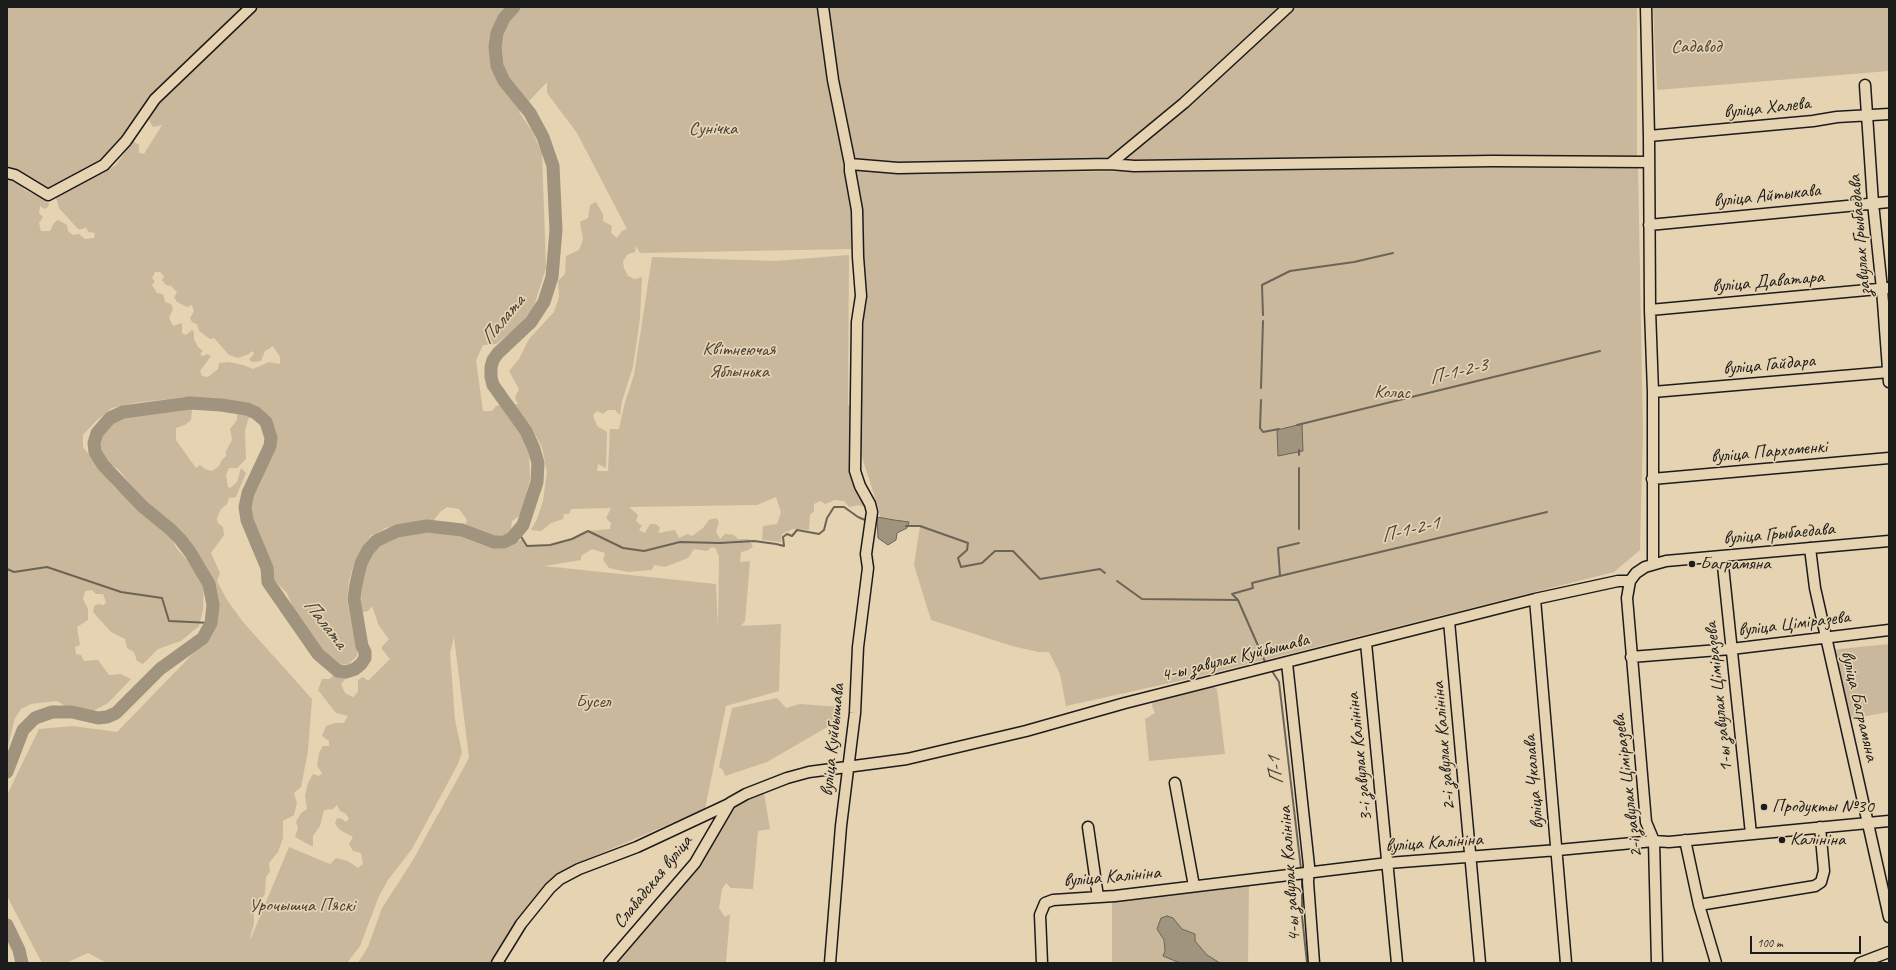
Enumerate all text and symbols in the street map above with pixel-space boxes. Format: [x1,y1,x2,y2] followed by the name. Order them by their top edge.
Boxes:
[1671,36,1721,58] park label: Садавод
[1723,92,1811,124] street label: вуліца Халева
[689,118,737,140] park label: Сунічка
[1843,174,1877,296] street label: завулак Грыбаедава
[1712,179,1822,213] street label: вуліца Айтыкава
[1711,266,1825,298] street label: вуліца Даватара
[476,290,530,350] water label: Палата
[703,339,775,383] park label: Квітнеючая Яблынька
[1722,350,1816,380] street label: вуліца Гайдара
[1427,353,1489,391] water label: П-1-2-3
[1374,382,1410,404] park label: Колас
[1710,436,1828,468] street label: вуліца Пархоменкі
[1379,511,1441,549] water label: П-1-2-1
[1722,518,1836,550] street label: вуліца Грыбаедава
[1700,553,1771,575] place label: Баграмяна
[1687,559,1697,569] marker: Баграмяна
[298,594,352,654] water label: Палата
[1737,606,1851,642] street label: вуліца Ціміразева
[1700,621,1738,773] street label: 1-ы завулак Ціміразева
[1159,629,1311,687] street label: 4-ы завулак Куйбышава
[1835,649,1883,763] street label: вуліца Баграмяна
[1427,681,1461,811] street label: 2-і завулак Калініна
[816,683,850,797] street label: вуліца Куйбышава
[576,691,610,713] park label: Бусел
[1342,692,1378,822] street label: 3-і завулак Калініна
[1608,713,1648,859] street label: 2-і завулак Ціміразева
[1519,734,1549,830] street label: вуліца Чкалава
[1262,756,1290,786] water label: П-1
[1772,796,1874,818] place label: Продукты №30
[1759,802,1769,812] marker: Продукты №30
[1274,806,1306,942] street label: 4-ы завулак Калініна
[1385,828,1483,858] street label: вуліца Калініна
[1790,829,1845,851] place label: Калініна
[608,831,698,933] street label: Слабадская вуліца
[1777,835,1787,845] marker: Калініна
[1063,861,1161,893] street label: вуліца Калініна
[249,895,355,917] park label: Урочышча Пяскі
[1752,928,1863,954] scale bar
[1757,935,1783,951] text: 100 m

